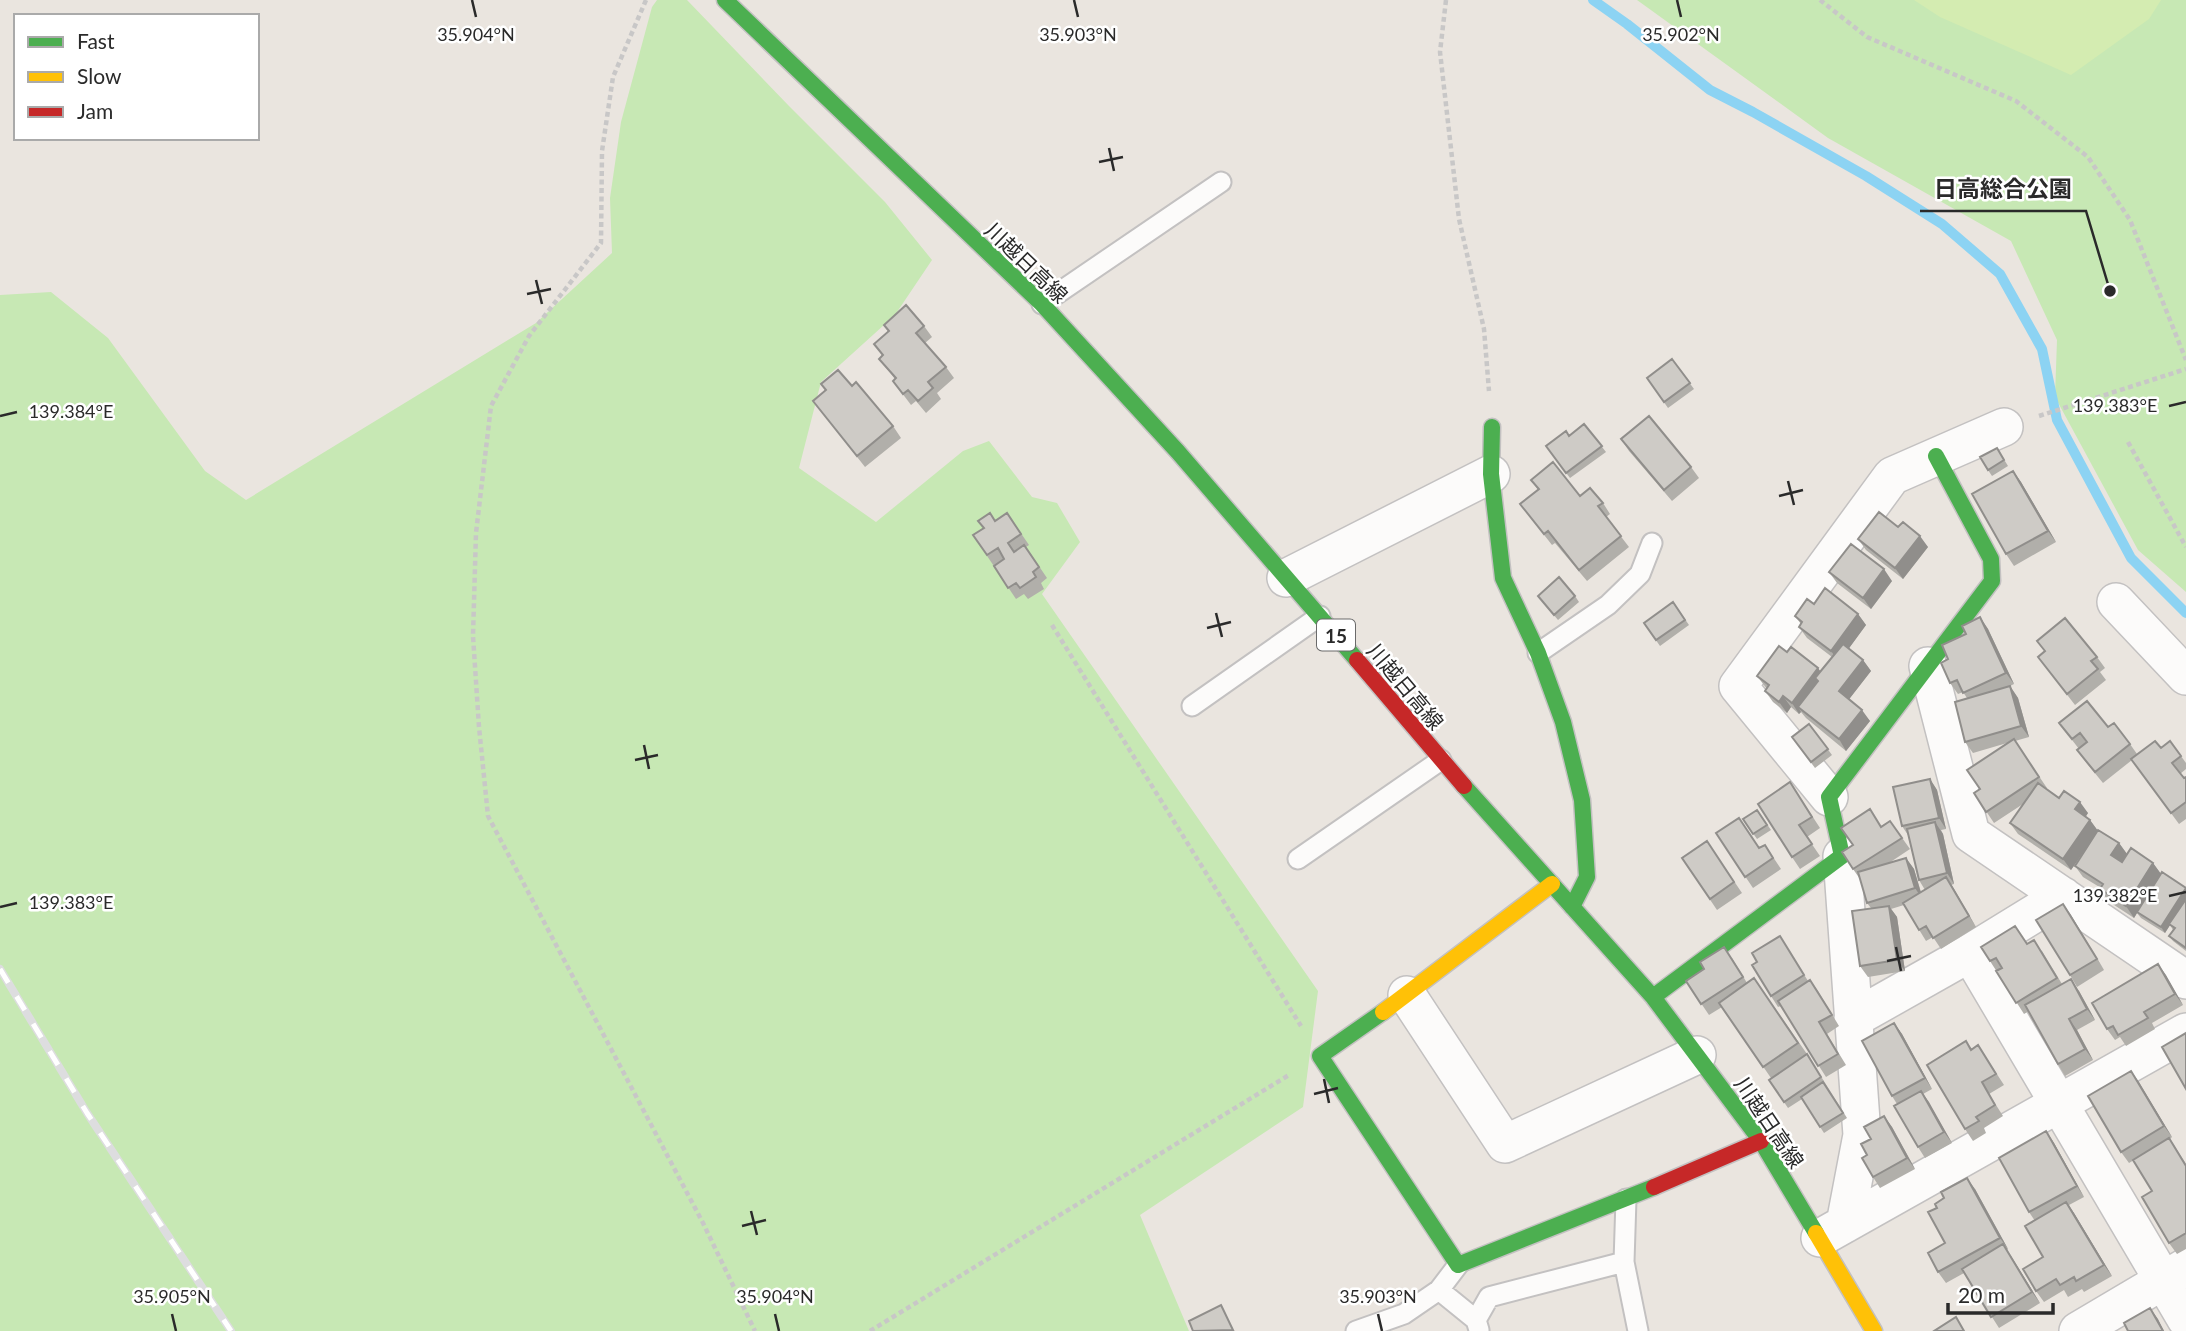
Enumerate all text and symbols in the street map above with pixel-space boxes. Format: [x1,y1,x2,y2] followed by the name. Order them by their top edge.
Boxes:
[14,14,259,140] legend
[437,23,515,45] text: 35.904°N
[1039,23,1117,45] text: 35.903°N
[1642,23,1720,45] text: 35.902°N
[77,28,115,53] text: Fast
[77,63,122,88] text: Slow
[77,98,113,123] text: Jam
[1920,167,2086,211] callout: 日高総合公園
[1934,174,2072,202] text: 日高総合公園
[981,217,1073,307] street label: 川越日高線
[2073,394,2157,416] text: 139.383°E
[29,400,113,422] text: 139.384°E
[1317,620,1355,650] road number: 15
[1363,638,1449,734] street label: 川越日高線
[2073,884,2157,906] text: 139.382°E
[29,891,113,913] text: 139.383°E
[1730,1071,1810,1173] street label: 川越日高線
[1948,1272,2053,1316] scale bar
[1958,1282,2005,1307] text: 20 m
[133,1285,211,1307] text: 35.905°N
[736,1285,814,1307] text: 35.904°N
[1339,1285,1417,1307] text: 35.903°N

